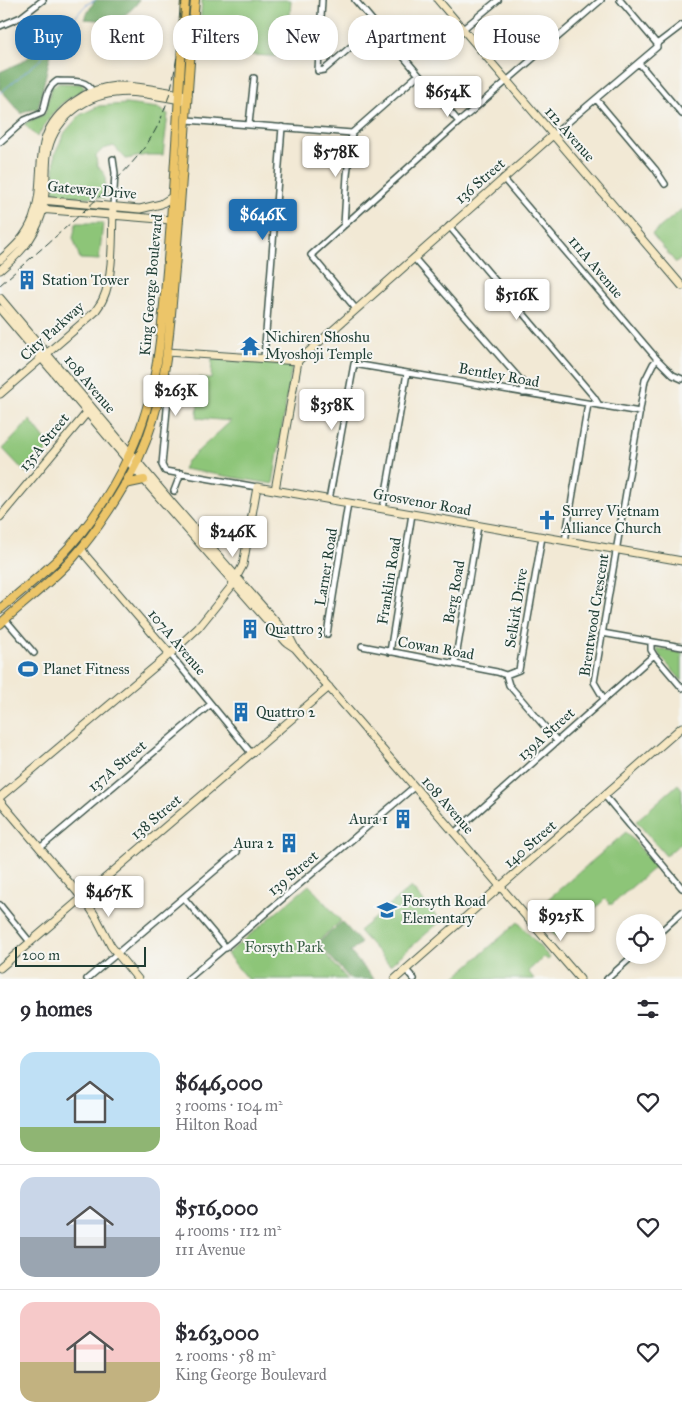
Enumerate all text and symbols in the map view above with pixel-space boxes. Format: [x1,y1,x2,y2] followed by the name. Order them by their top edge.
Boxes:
[15,15,81,60] chip: Buy
[91,15,163,60] chip: Rent
[173,15,258,60] chip: Filters
[268,15,338,60] chip: New
[348,15,464,60] chip: Apartment
[474,15,559,60] chip: House
[413,76,483,118] pin: $654K
[425,82,471,101] text: $654K
[541,103,599,165] street label: 112 Avenue
[301,136,371,178] pin: $578K
[313,142,359,161] text: $578K
[451,154,509,208] street label: 136 Street
[47,177,137,203] street label: Gateway Drive
[228,198,298,241] pin: $646K
[240,205,286,224] text: $646K
[136,213,166,357] street label: King George Boulevard
[565,232,627,302] street label: 111A Avenue
[16,269,38,291] building icon: Station Tower
[42,271,129,289] place label: Station Tower
[482,278,552,321] pin: $516K
[496,285,538,304] text: $516K
[16,297,88,364] street label: City Parkway
[265,328,373,363] place label: Nichiren Shoshu Myoshoji Temple
[239,335,261,357] temple icon: Nichiren Shoshu Myoshoji Temple
[60,351,120,417] street label: 108 Avenue
[457,359,541,391] street label: Bentley Road
[141,374,211,417] pin: $263K
[154,381,198,400] text: $263K
[297,388,367,431] pin: $358K
[310,395,354,414] text: $358K
[15,409,73,475] street label: 135A Street
[371,484,473,520] street label: Grosvenor Road
[561,502,662,537] place label: Surrey Vietnam Alliance Church
[536,509,558,531] church icon: Surrey Vietnam Alliance Church
[198,516,268,558] pin: $246K
[210,522,256,541] text: $246K
[311,527,341,607] street label: Larner Road
[373,536,405,626] street label: Franklin Road
[575,552,613,678] street label: Brentwood Crescent
[440,558,468,625] street label: Berg Road
[501,567,531,649] street label: Selkirk Drive
[144,605,210,679] street label: 107A Avenue
[239,618,261,640] building icon: Quattro 3
[265,620,323,638] place label: Quattro 3
[396,632,476,664] street label: Cowan Road
[17,658,39,680] sports icon: Planet Fitness
[43,660,129,678] place label: Planet Fitness
[230,701,252,723] building icon: Quattro 2
[256,703,316,721] place label: Quattro 2
[514,703,579,764] street label: 139A Street
[84,736,150,796] street label: 137A Street
[418,772,478,838] street label: 108 Avenue
[127,790,185,843] street label: 138 Street
[392,808,414,830] building icon: Aura 1
[348,810,388,828] place label: Aura 1
[500,816,560,872] street label: 140 Street
[278,832,300,854] building icon: Aura 2
[232,834,275,852] place label: Aura 2
[264,846,322,899] street label: 139 Street
[74,876,144,918] pin: $467K
[86,882,132,901] text: $467K
[402,892,487,927] place label: Forsyth Road Elementary
[376,899,398,921] school or university icon: Forsyth Road Elementary
[526,900,596,942] pin: $925K
[539,906,583,925] text: $925K
[616,914,666,964] map controls
[616,914,666,964] button: locate
[244,938,324,956] park label: Forsyth Park
[15,944,146,967] scale bar
[22,947,60,964] text: 200 m
[634,995,662,1023] icon: filters
[20,996,92,1022] text: 9 homes
[175,1070,263,1096] text: $646,000
[60,1072,120,1132] icon: home
[634,1088,662,1116] icon: heart
[175,1096,283,1115] text: 3 rooms · 104 m²
[175,1115,258,1134] text: Hilton Road
[175,1195,258,1221] text: $516,000
[60,1197,120,1257] icon: home
[634,1213,662,1241] icon: heart
[175,1221,281,1240] text: 4 rooms · 112 m²
[175,1240,245,1259] text: 111 Avenue
[175,1320,259,1346] text: $263,000
[60,1322,120,1382] icon: home
[634,1338,662,1366] icon: heart
[175,1346,276,1365] text: 2 rooms · 58 m²
[175,1365,327,1384] text: King George Boulevard

